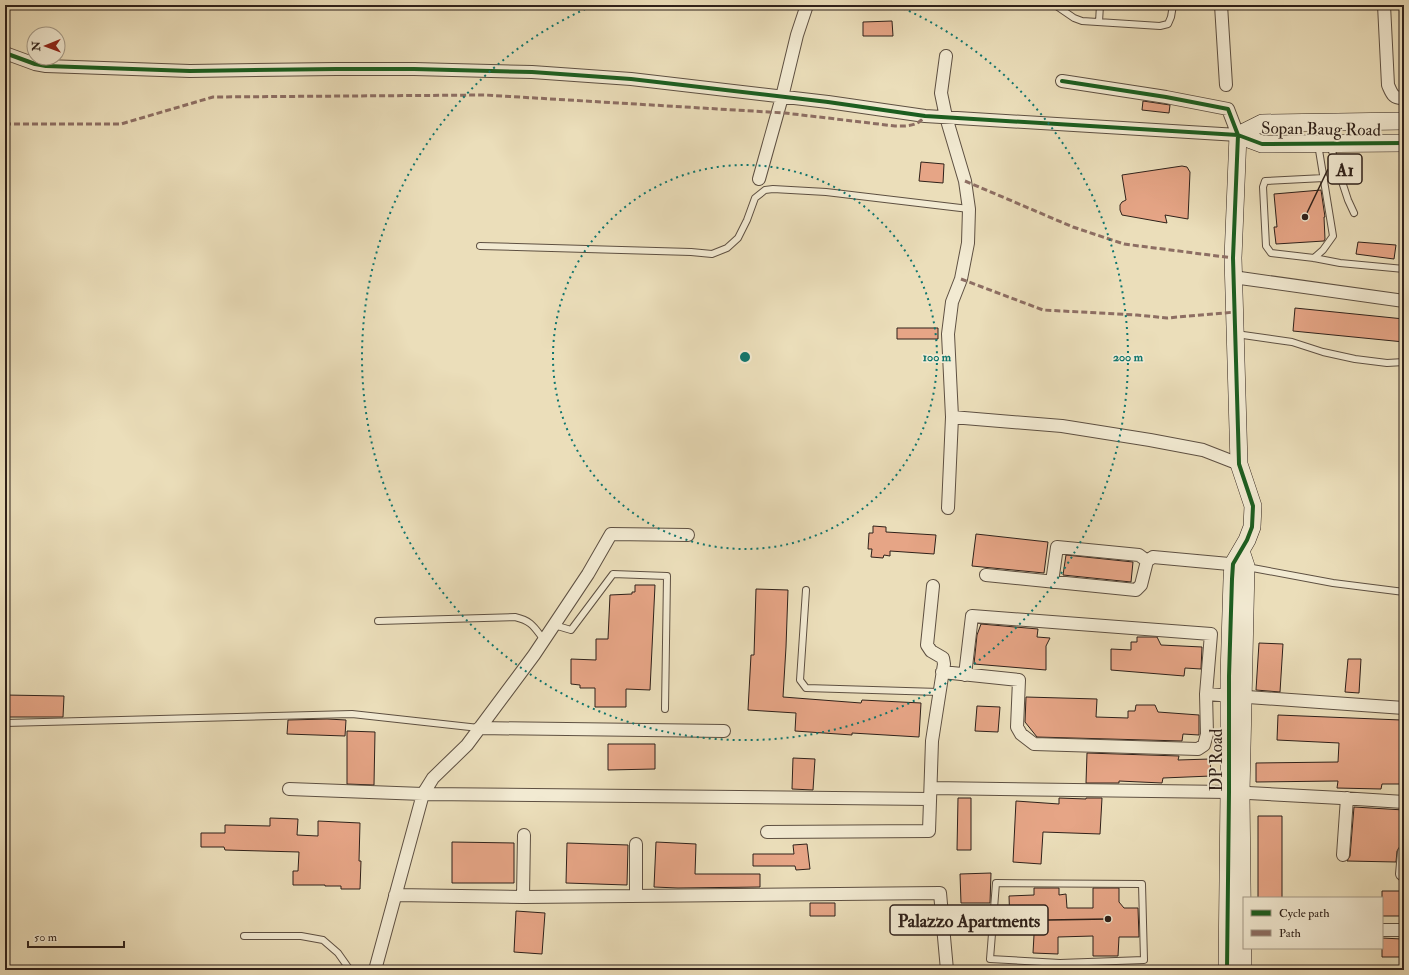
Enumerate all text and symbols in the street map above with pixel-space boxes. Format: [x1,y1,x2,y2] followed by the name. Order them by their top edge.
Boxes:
[26,26,66,66] north arrow
[30,40,43,52] text: N
[1261,117,1382,142] street label: Sopan Baug Road
[1328,154,1362,184] callout: A1
[1335,159,1354,182] text: A1
[738,350,752,364] centre of rings
[923,350,952,365] text: 100 m
[1113,350,1144,365] text: 200 m
[1206,728,1227,791] street label: DP Road
[1243,897,1383,949] legend
[890,905,1048,935] callout: Palazzo Apartments
[1279,906,1330,921] text: Cycle path
[898,910,1040,933] text: Palazzo Apartments
[28,923,124,949] scale bar
[1279,926,1302,941] text: Path
[34,930,58,945] text: 50 m

